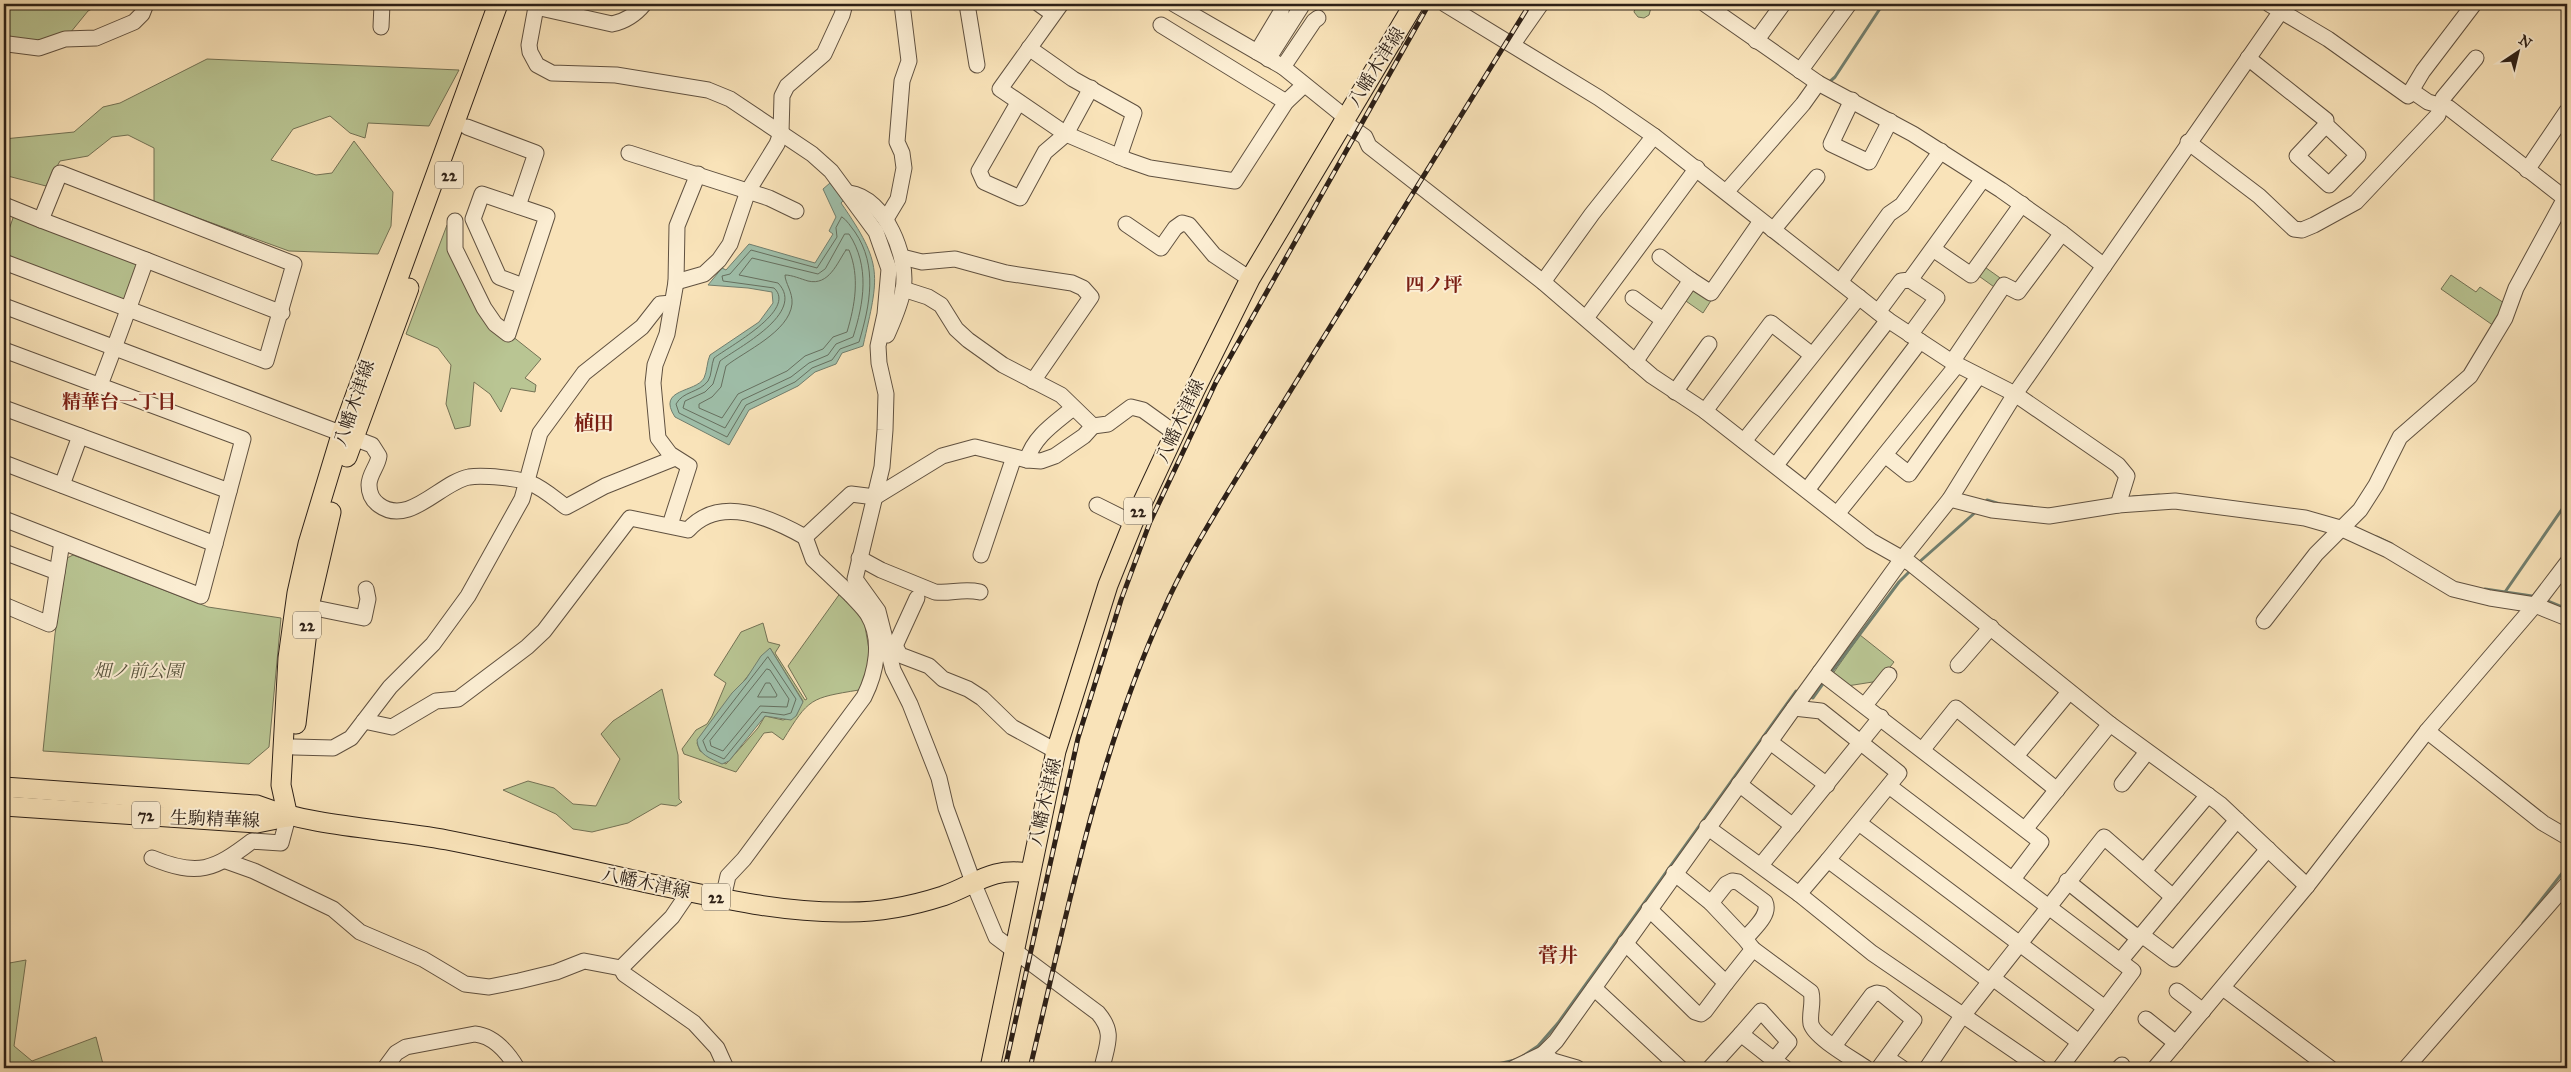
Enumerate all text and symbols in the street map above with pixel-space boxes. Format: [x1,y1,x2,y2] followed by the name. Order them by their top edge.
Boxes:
[1343,23,1409,111] street label: 八幡木津線
[2494,28,2544,78] north arrow
[2515,31,2535,52] text: N
[435,162,463,188] road number: 22
[1405,273,1463,296] district label: 四ノ坪
[329,357,379,449] street label: 八幡木津線
[1151,376,1209,466] street label: 八幡木津線
[62,390,176,413] district label: 精華台一丁目
[574,411,614,435] district label: 植田
[1124,498,1152,524] road number: 22
[293,612,321,638] road number: 22
[93,660,186,682] park label: 畑ノ前公園
[1024,756,1066,848] street label: 八幡木津線
[132,802,160,828] road number: 72
[170,806,260,832] street label: 生駒精華線
[600,863,692,903] street label: 八幡木津線
[702,884,730,910] road number: 22
[1538,943,1578,967] district label: 菅井

